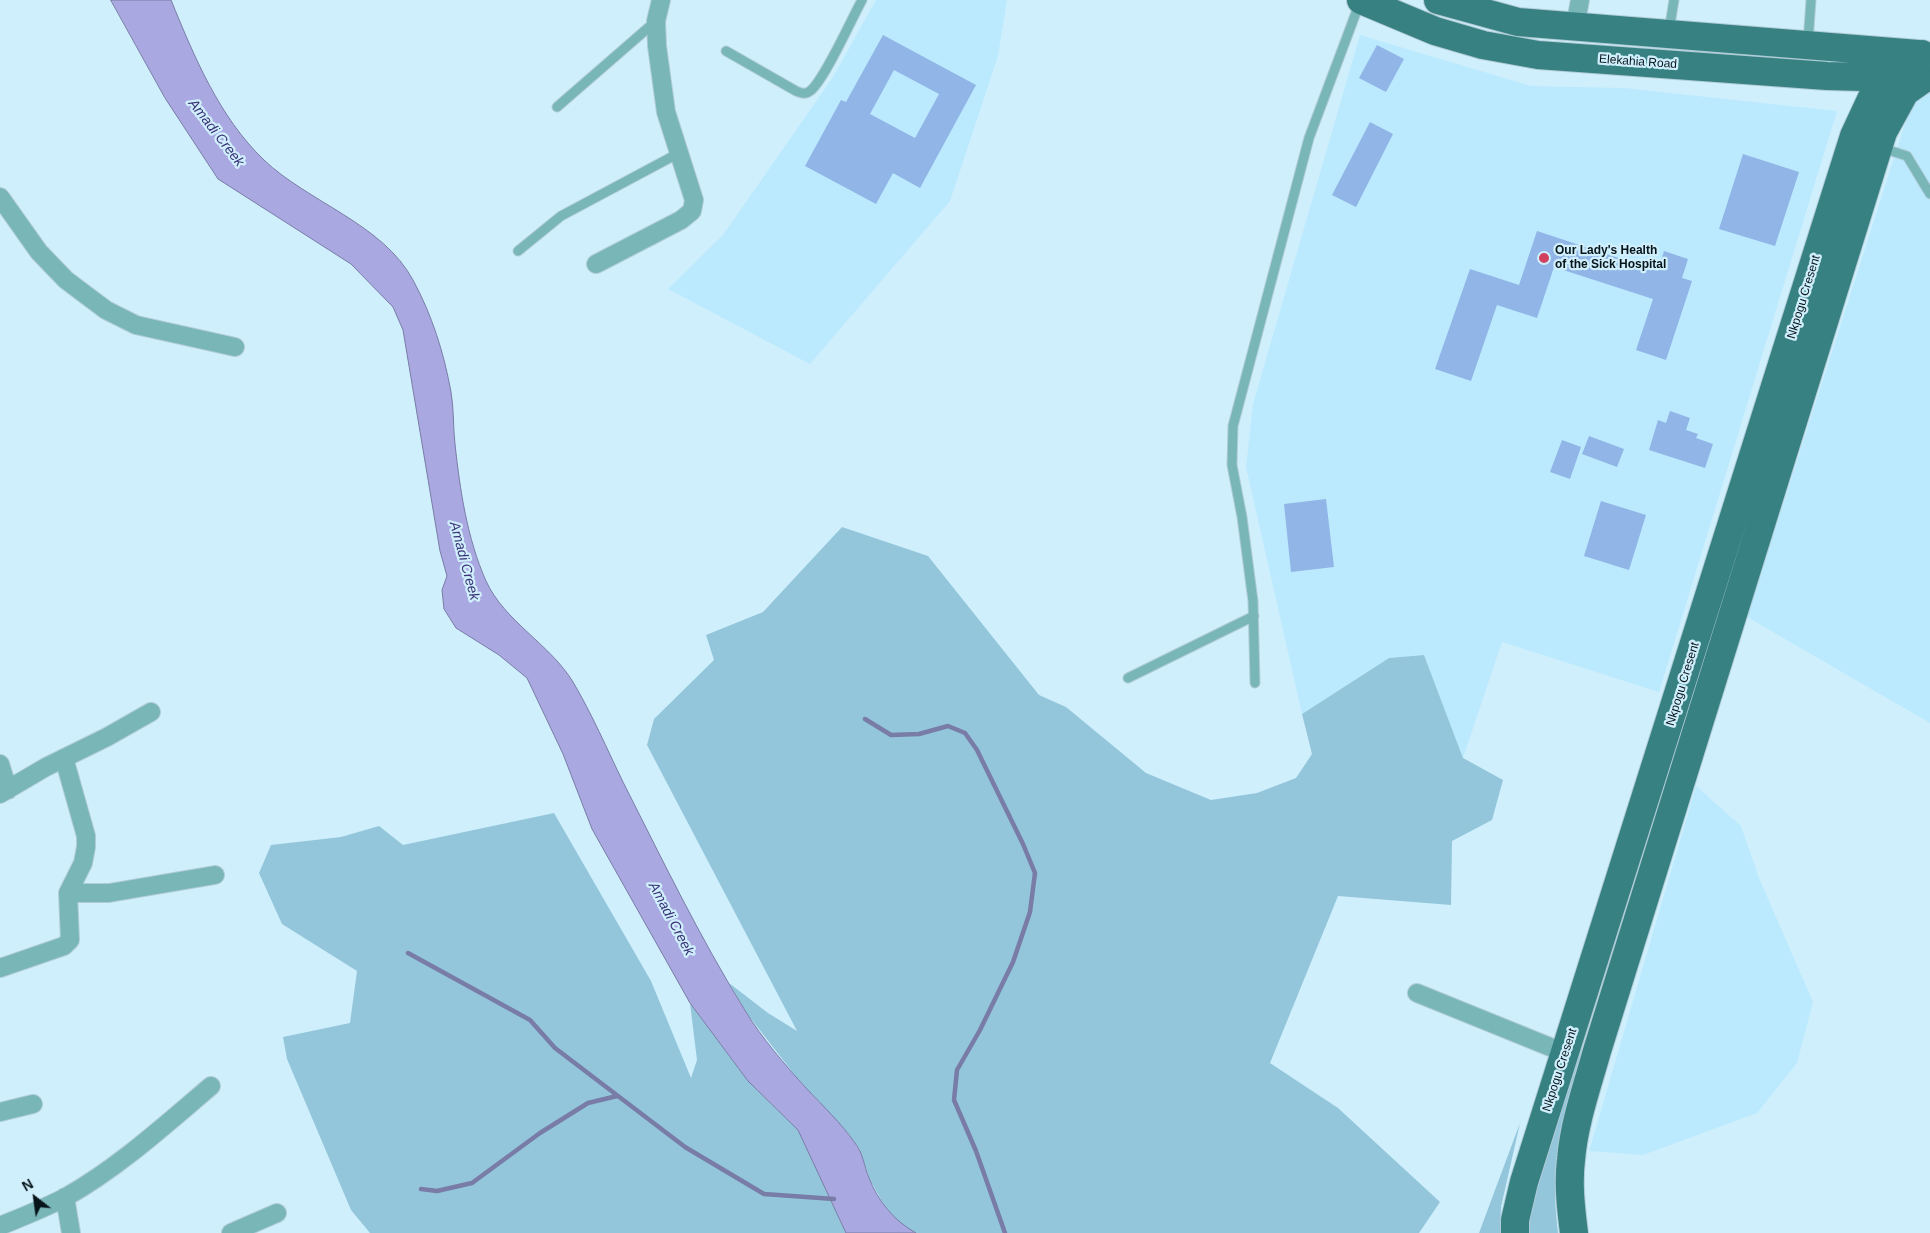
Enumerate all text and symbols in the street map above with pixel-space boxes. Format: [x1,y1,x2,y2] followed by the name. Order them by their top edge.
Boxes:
[1599,52,1677,72] street label: Elekahia Road
[184,96,248,170] water label: Amadi Creek
[1555,244,1666,272] place label: Our Lady's Health of the Sick Hospital
[1537,251,1551,265] marker: Our Lady's Health of the Sick Hospital
[1784,253,1824,341] street label: Nkpogu Cresent
[445,520,483,602] water label: Amadi Creek
[1663,640,1703,728] street label: Nkpogu Cresent
[645,879,697,959] water label: Amadi Creek
[1540,1027,1580,1113] street label: Nkpogu Cresent
[10,1173,60,1223] north arrow
[19,1176,36,1194] text: N

